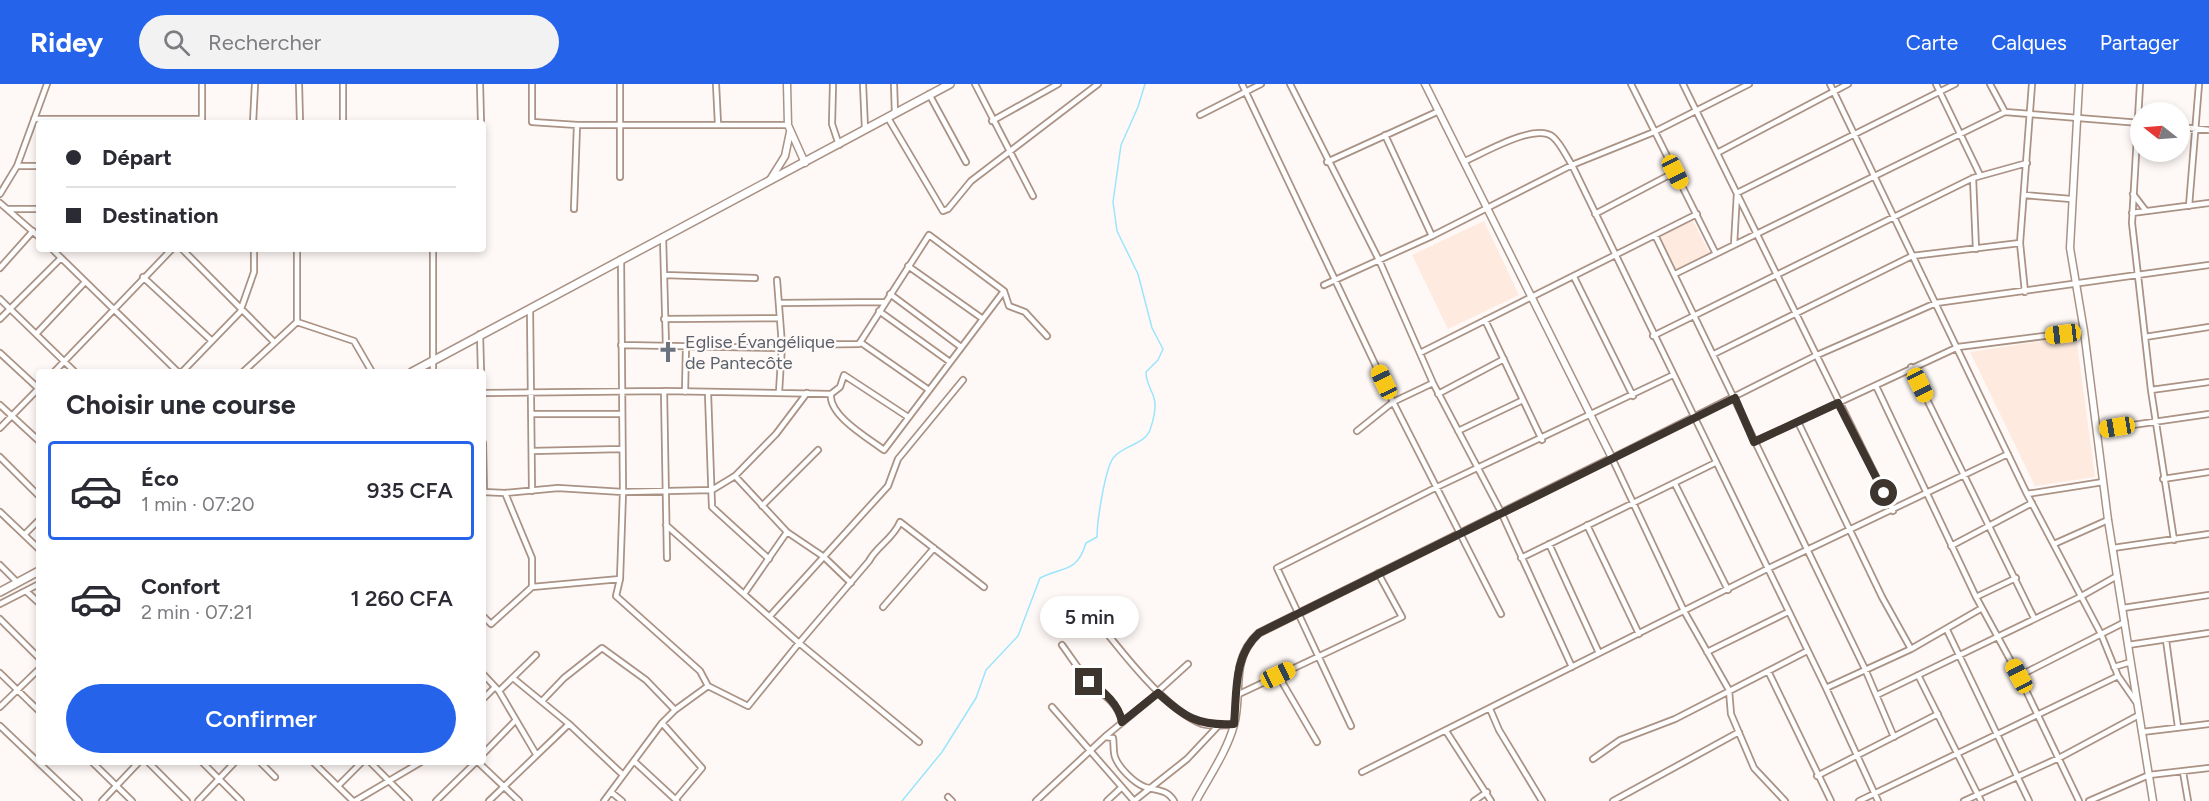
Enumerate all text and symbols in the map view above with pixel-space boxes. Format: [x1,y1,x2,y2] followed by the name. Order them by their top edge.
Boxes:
[139,15,559,69] search box
[30,25,103,59] text: Ridey
[160,26,193,59] icon: search
[208,29,321,56] text: Rechercher
[1906,30,1958,55] text: Carte
[1991,30,2067,55] text: Calques
[2100,30,2179,55] text: Partager
[2130,102,2190,162] north arrow
[2130,102,2190,162] map controls
[102,144,172,171] text: Départ
[1659,152,1691,192] car
[102,202,219,229] text: Destination
[2044,323,2082,345] car
[685,331,835,374] place label: Eglise Évangélique de Pantecôte
[656,340,680,364] church icon: Eglise Évangélique de Pantecôte
[1368,362,1400,402] car
[1904,365,1936,405] car
[66,388,296,421] text: Choisir une course
[2098,415,2136,439] car
[69,464,123,518] icon: car
[141,465,179,492] text: Éco
[367,477,453,504] text: 935 CFA
[1870,479,1897,506] route start
[141,492,255,516] text: 1 min · 07:20
[69,572,123,626] icon: car
[141,573,221,600] text: Confort
[350,585,453,612] text: 1 260 CFA
[1040,595,1138,637] callout: 5 min
[141,600,253,624] text: 2 min · 07:21
[1065,605,1114,629] text: 5 min
[2003,656,2035,696] car
[1258,659,1298,691] car
[1075,668,1102,695] route end
[66,684,456,753] button: Confirmer

